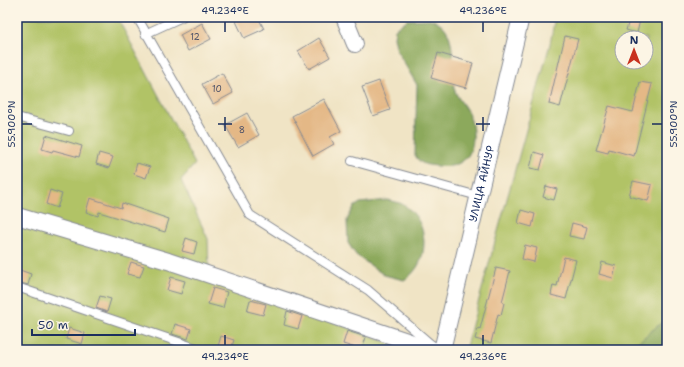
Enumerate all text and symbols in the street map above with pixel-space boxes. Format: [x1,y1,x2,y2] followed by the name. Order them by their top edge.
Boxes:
[201,4,249,17] text: 49.234°E
[459,4,507,17] text: 49.236°E
[614,30,654,70] north arrow
[190,31,200,43] house number: 12
[630,33,639,48] text: N
[212,83,222,95] house number: 10
[5,101,18,147] text: 55.900°N
[667,101,680,147] text: 55.900°N
[239,124,245,136] house number: 8
[466,144,498,223] street label: УЛИЦА АЙНУР
[32,311,135,337] scale bar
[38,317,68,333] text: 50 m
[201,350,249,363] text: 49.234°E
[459,350,507,363] text: 49.236°E

